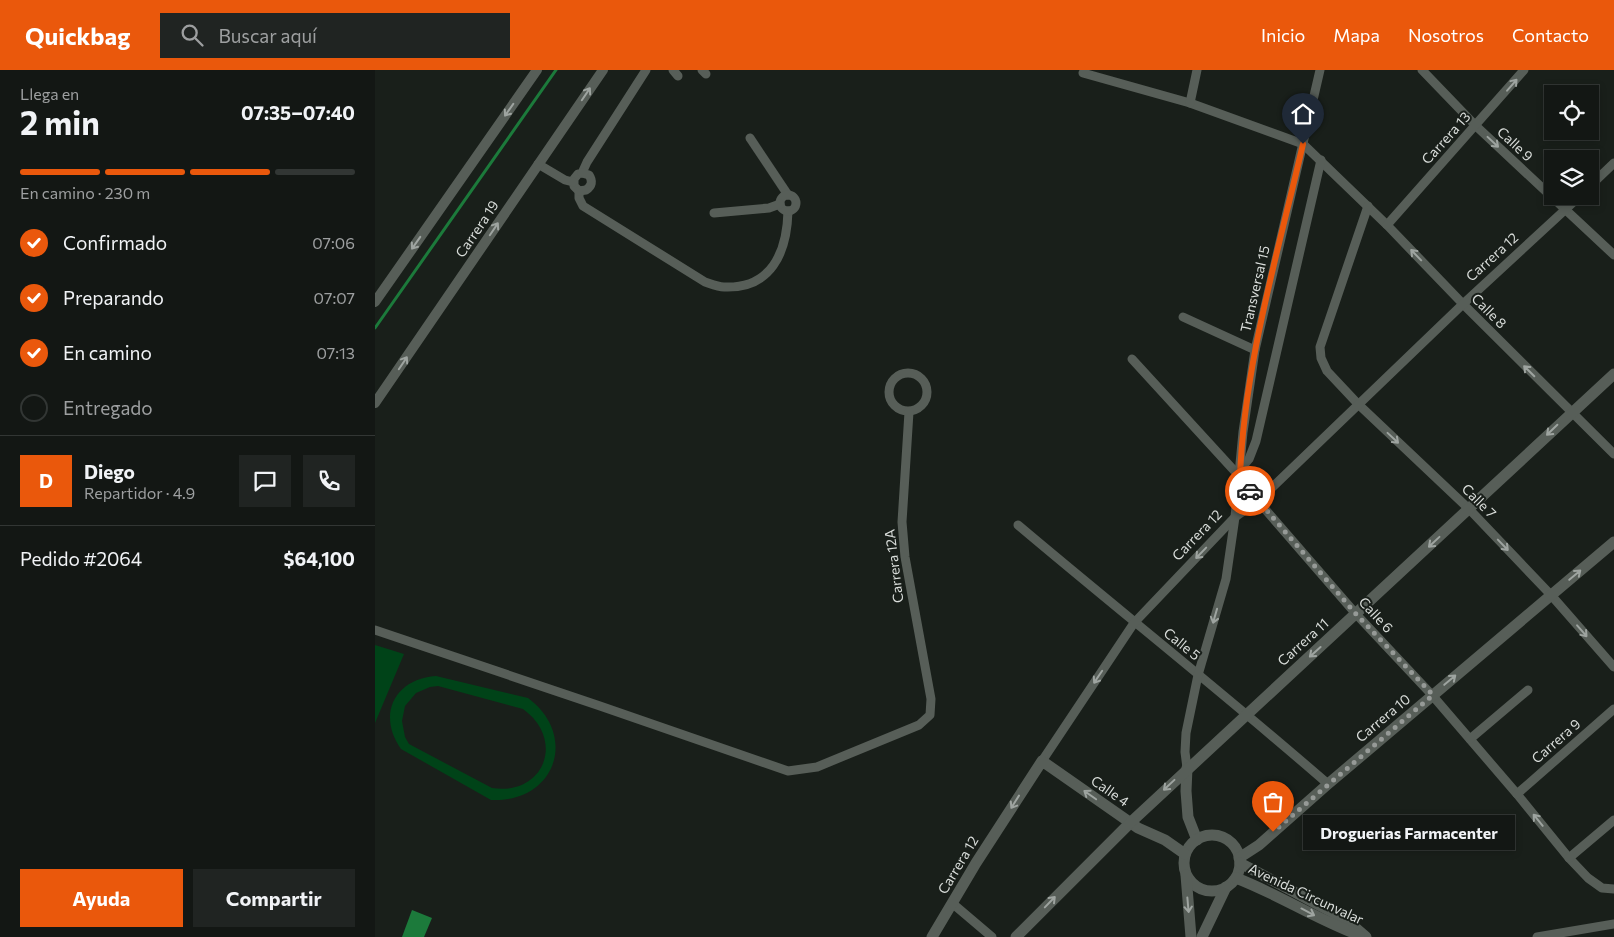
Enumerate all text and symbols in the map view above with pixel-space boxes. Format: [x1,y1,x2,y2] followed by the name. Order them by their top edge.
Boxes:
[160,13,510,58] search box
[25,21,130,50] text: Quickbag
[178,21,206,49] icon: search
[218,24,317,47] text: Buscar aquí
[1261,24,1305,46] text: Inicio
[1333,24,1380,46] text: Mapa
[1408,24,1484,46] text: Nosotros
[1512,24,1589,46] text: Contacto
[1506,78,1517,91] one-way arrow
[20,84,79,103] text: Llega en
[1544,85,1599,205] map controls
[1544,85,1599,140] button: locate
[581,88,591,102] one-way arrow
[1282,93,1324,144] pin
[1289,100,1317,128] icon: home
[241,101,355,124] text: 07:35–07:40
[20,102,100,142] text: 2 min
[504,103,514,117] one-way arrow
[1418,108,1474,167] street label: Carrera 13
[1494,123,1537,164] street label: Calle 9
[1487,136,1500,148] one-way arrow
[1544,150,1599,205] button: layers
[20,183,150,202] text: En camino · 230 m
[451,197,502,260] street label: Carrera 19
[489,222,499,236] one-way arrow
[20,229,48,257] icon: check
[1462,229,1521,285] street label: Carrera 12
[63,231,167,254] text: Confirmado
[312,233,355,252] text: 07:06
[411,236,421,250] one-way arrow
[1236,244,1273,334] street label: Transversal 15
[1410,248,1422,261] one-way arrow
[20,284,48,312] icon: check
[63,286,164,309] text: Preparando
[314,288,355,307] text: 07:07
[1468,290,1510,332] street label: Calle 8
[20,339,48,367] icon: check
[63,341,152,364] text: En camino
[316,343,355,362] text: 07:13
[398,356,408,370] one-way arrow
[1523,365,1536,377] one-way arrow
[63,396,153,419] text: Entregado
[1546,424,1559,436] one-way arrow
[1387,432,1400,444] one-way arrow
[239,455,291,507] button: chat
[303,455,355,507] button: phone
[84,460,135,483] text: Diego
[1225,466,1275,516] courier
[39,469,53,492] text: D
[1236,477,1264,505] icon: car
[1459,480,1500,521] street label: Calle 7
[84,483,195,502] text: Repartidor · 4.9
[1168,505,1225,564] street label: Carrera 12
[881,528,906,604] street label: Carrera 12A
[1428,536,1441,548] one-way arrow
[1497,538,1509,551] one-way arrow
[1195,546,1207,559] one-way arrow
[20,547,142,570] text: Pedido #2064
[284,547,355,570] text: $64,100
[1568,570,1581,581] one-way arrow
[1356,593,1397,636] street label: Calle 6
[1210,608,1219,624] one-way arrow
[1274,614,1332,669] street label: Carrera 11
[1161,624,1204,663] street label: Calle 5
[1577,624,1588,637] one-way arrow
[1308,646,1321,658] one-way arrow
[1093,670,1103,684] one-way arrow
[1444,674,1457,686] one-way arrow
[1352,690,1413,745] street label: Carrera 10
[1528,715,1584,766] street label: Carrera 9
[1088,771,1133,810] street label: Calle 4
[1163,779,1176,791] one-way arrow
[1252,781,1294,832] pin
[1259,788,1287,816] icon: bag
[1083,790,1097,800] one-way arrow
[1010,795,1020,809] one-way arrow
[1303,814,1515,850] callout: Droguerias Farmacenter
[1532,814,1543,827] one-way arrow
[1320,823,1498,842] text: Droguerias Farmacenter
[934,833,982,897] street label: Carrera 12
[1246,859,1367,928] street label: Avenida Circunvalar
[20,869,183,927] button: Ayuda
[193,869,355,927] button: Compartir
[1044,896,1056,908] one-way arrow
[1183,897,1193,913] one-way arrow
[1300,908,1315,917] one-way arrow

